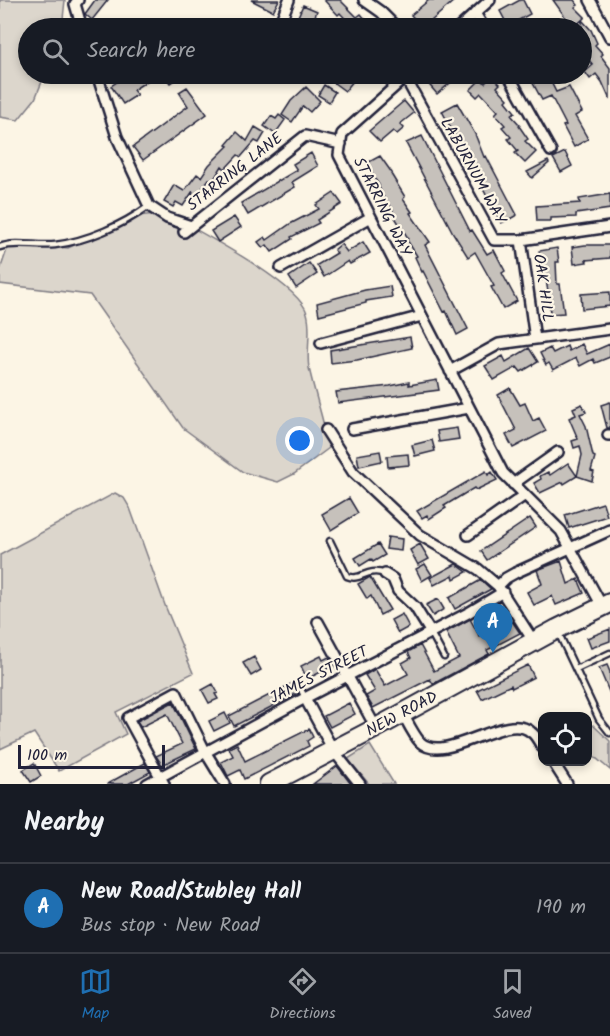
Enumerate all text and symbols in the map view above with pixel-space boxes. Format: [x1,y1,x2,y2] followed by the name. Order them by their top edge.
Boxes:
[18,18,592,84] search box
[87,34,195,69] text: Search here
[39,35,72,68] icon: search
[433,113,513,230] street label: LABURNUM WAY
[182,126,289,218] street label: STARRING LANE
[346,153,418,262] street label: STARRING WAY
[526,252,560,324] street label: OAK HILL
[285,426,314,455] your location
[474,604,512,653] pin: A
[265,639,374,711] street label: JAMES STREET
[362,685,442,743] street label: NEW ROAD
[538,712,592,766] map controls
[538,712,592,766] button: locate
[18,742,165,770] scale bar
[27,743,67,768] text: 100 m
[24,802,104,844] text: Nearby
[81,875,301,910] text: New Road/Stubley Hall
[37,892,50,924] text: A
[536,892,586,924] text: 190 m
[81,910,260,942] text: Bus stop · New Road
[79,965,112,1026] tab: Map
[269,965,336,1026] tab: Directions
[493,965,531,1026] tab: Saved

